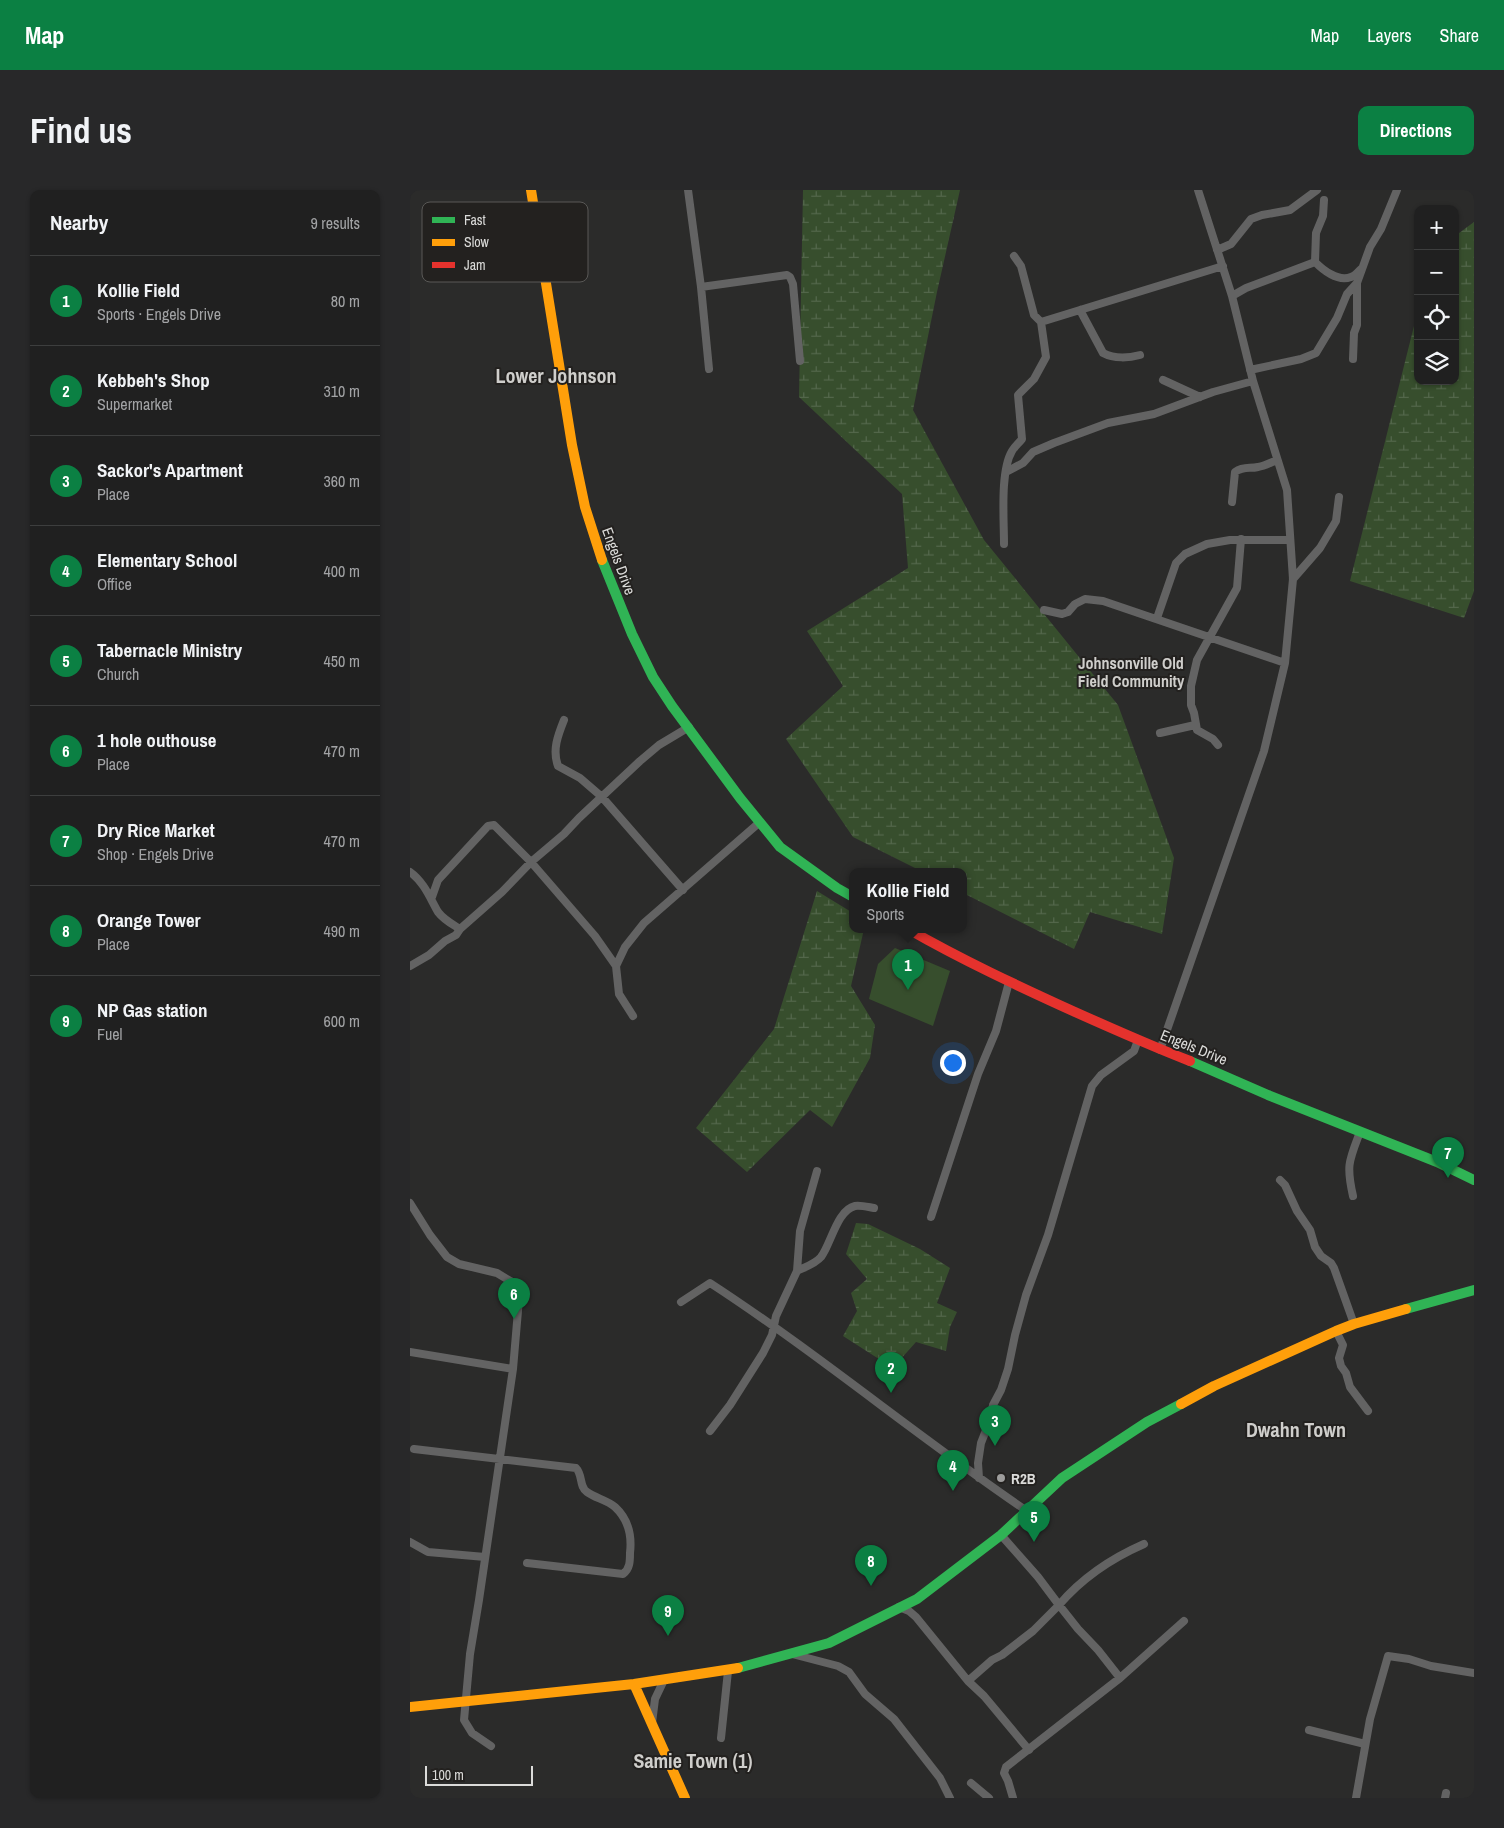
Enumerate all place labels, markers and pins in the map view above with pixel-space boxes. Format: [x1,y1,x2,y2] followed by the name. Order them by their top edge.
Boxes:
[892,949,924,990] pin: 1
[1432,1137,1464,1178] pin: 7
[498,1278,530,1319] pin: 6
[875,1352,907,1393] pin: 2
[979,1405,1011,1446] pin: 3
[937,1450,969,1491] pin: 4
[1011,1468,1036,1489] place label: R2B
[995,1472,1007,1484] marker: R2B
[1018,1501,1050,1542] pin: 5
[855,1545,887,1586] pin: 8
[652,1595,684,1636] pin: 9

